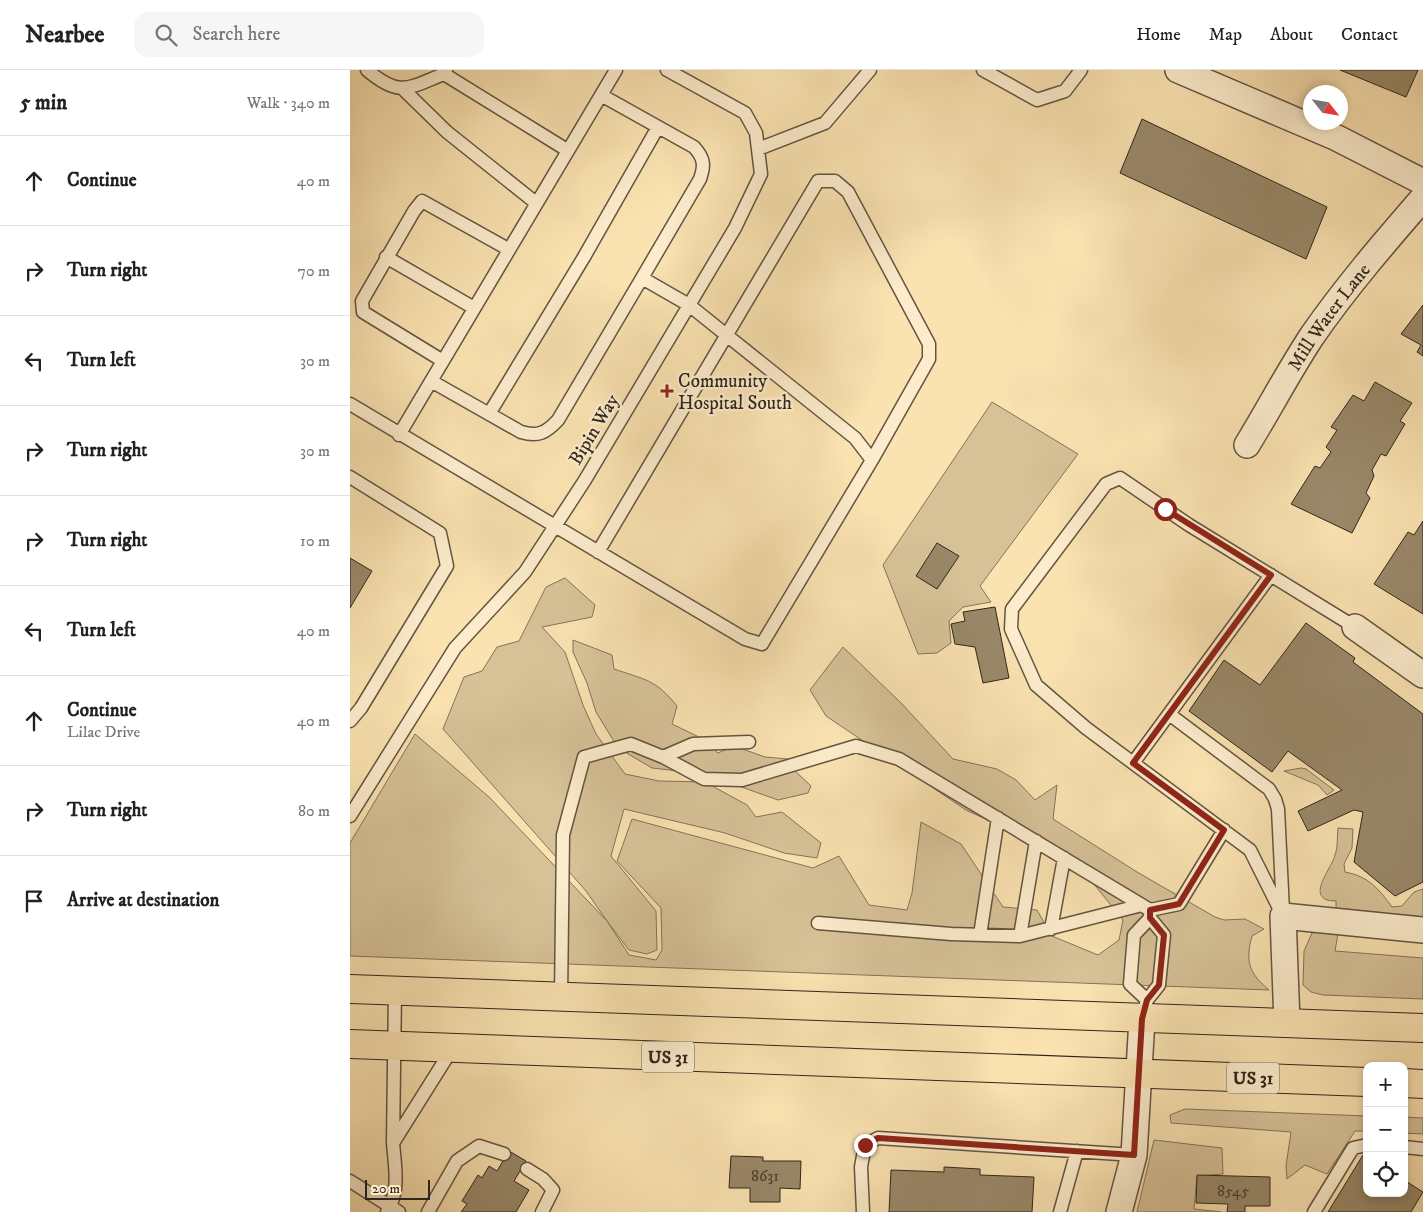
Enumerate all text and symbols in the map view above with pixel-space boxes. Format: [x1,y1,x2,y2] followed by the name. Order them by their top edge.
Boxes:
[134,12,484,57] search box
[25,20,104,50] text: Nearbee
[152,21,180,49] icon: search
[192,23,280,46] text: Search here
[1136,24,1181,46] text: Home
[1209,24,1242,46] text: Map
[1270,24,1313,46] text: About
[1341,24,1398,46] text: Contact
[1303,85,1348,130] north arrow
[20,90,67,116] text: 5 min
[247,93,330,113] text: Walk · 340 m
[20,167,48,195] icon: ahead
[67,169,137,192] text: Continue
[297,171,330,191] text: 40 m
[20,257,48,285] icon: right
[67,259,147,282] text: Turn right
[1283,259,1376,375] street label: Mill Water Lane
[298,261,330,281] text: 70 m
[20,347,48,375] icon: left
[67,349,136,372] text: Turn left
[300,351,330,371] text: 30 m
[678,370,792,415] place label: Community Hospital South
[660,384,674,398] marker: Community Hospital South
[564,389,625,469] street label: Bipin Way
[20,437,48,465] icon: right
[67,439,147,462] text: Turn right
[300,441,330,461] text: 30 m
[1154,498,1177,521] route start
[20,527,48,555] icon: right
[67,529,147,552] text: Turn right
[300,531,330,551] text: 10 m
[20,617,48,645] icon: left
[67,619,136,642] text: Turn left
[297,621,330,641] text: 40 m
[67,699,137,722] text: Continue
[20,707,48,735] icon: ahead
[297,711,330,731] text: 40 m
[67,722,140,742] text: Lilac Drive
[20,797,48,825] icon: right
[67,799,147,822] text: Turn right
[298,801,330,821] text: 80 m
[20,887,48,915] icon: arrive
[67,889,219,912] text: Arrive at destination
[642,1042,694,1072] road number: US 31
[1227,1062,1279,1094] road number: US 31
[1363,1062,1408,1197] map controls
[1363,1062,1408,1107] button: +
[1363,1107,1408,1152] button: −
[854,1134,877,1157] route end
[1363,1152,1408,1197] button: locate
[751,1166,779,1186] house number: 8631
[365,1177,430,1200] scale bar
[372,1180,400,1198] text: 20 m
[1217,1181,1249,1201] house number: 8545

